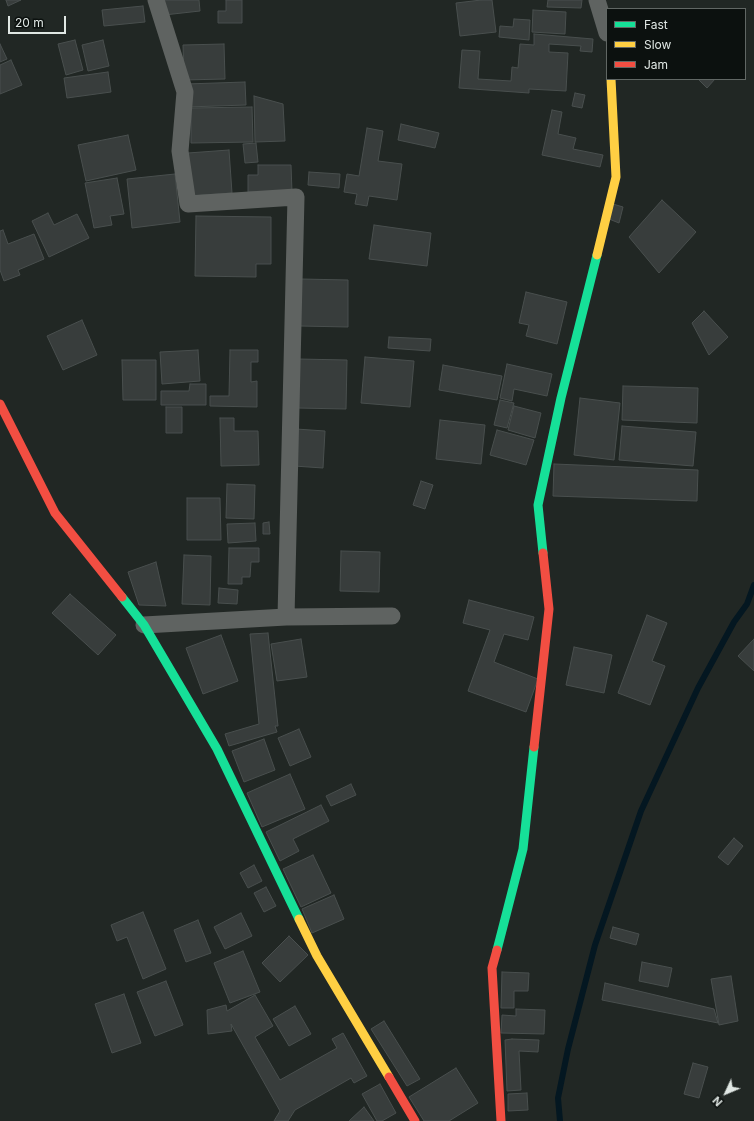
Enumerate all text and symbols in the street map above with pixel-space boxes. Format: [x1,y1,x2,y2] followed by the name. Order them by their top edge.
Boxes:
[10,8,68,34] scale bar
[606,8,746,80] legend
[15,15,44,30] text: 20 m
[644,17,668,32] text: Fast
[644,37,671,52] text: Slow
[644,57,668,72] text: Jam
[706,1073,746,1113] north arrow
[709,1093,725,1109] text: N

